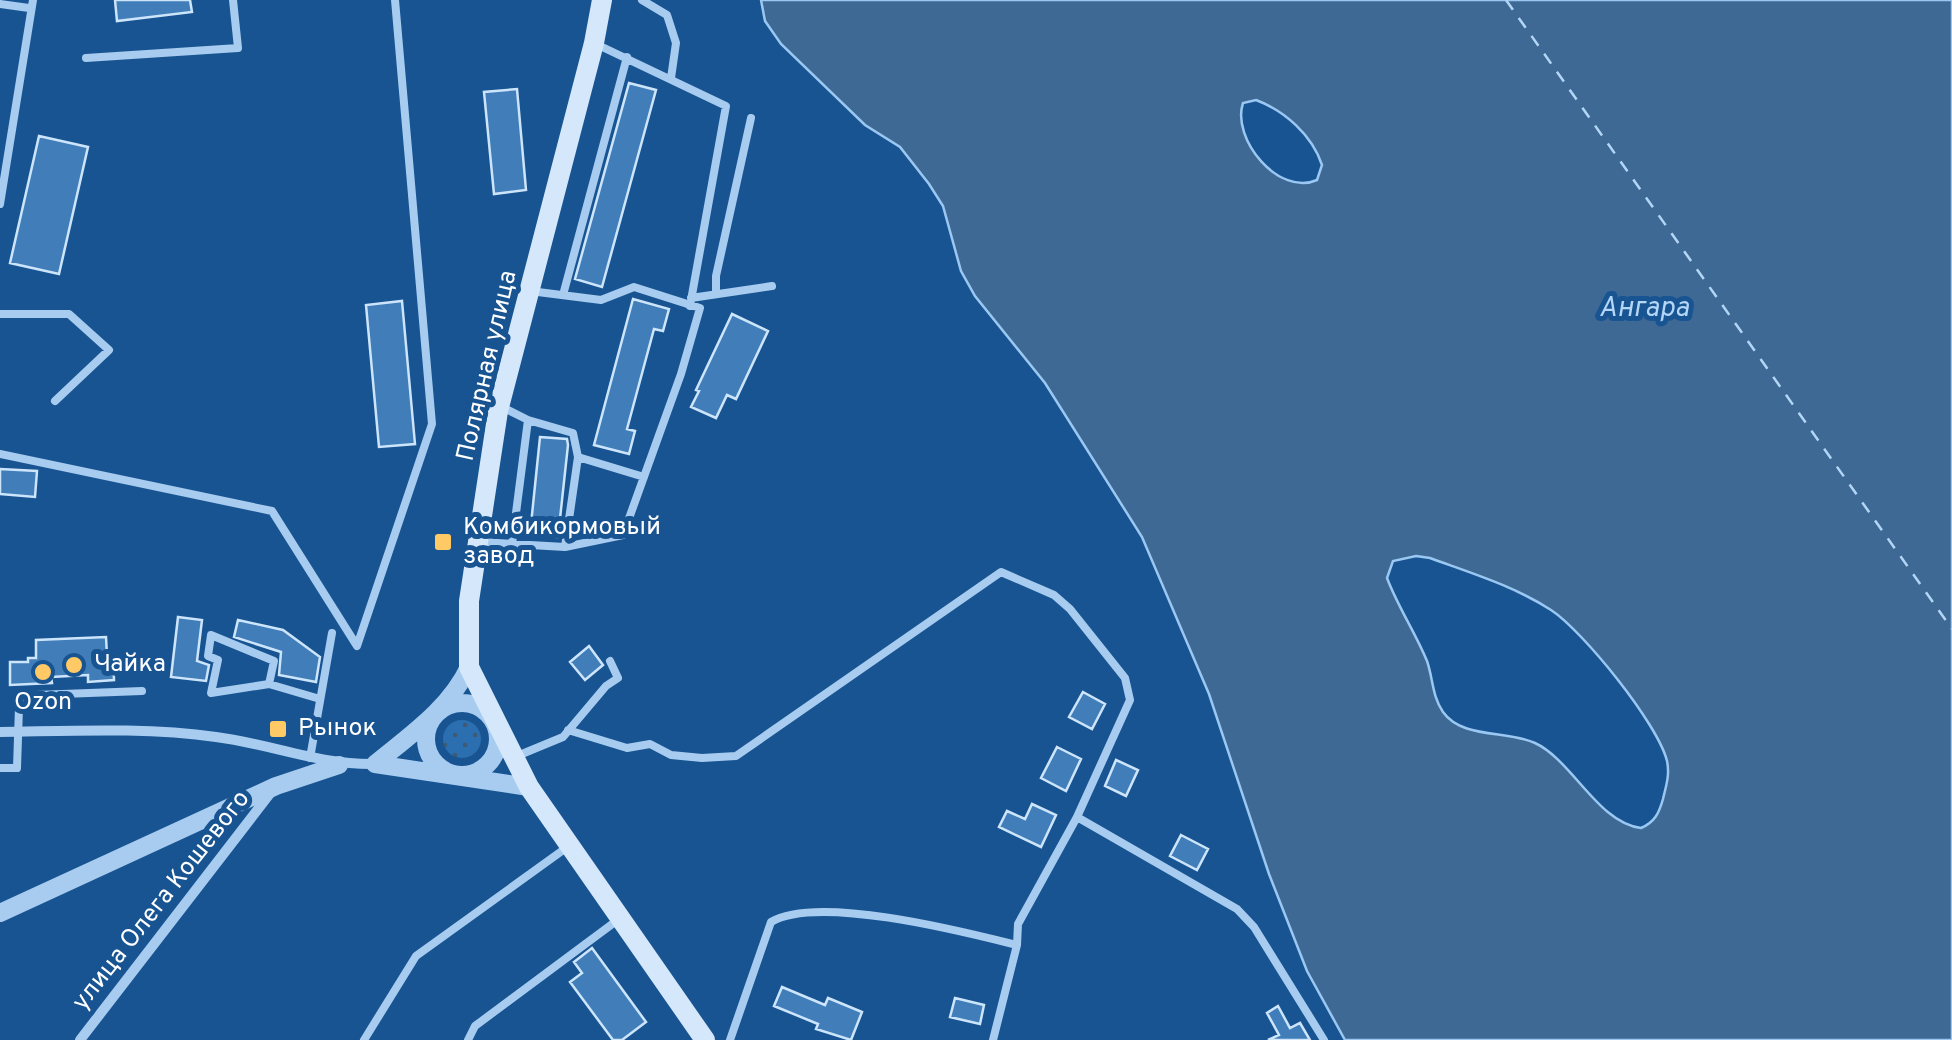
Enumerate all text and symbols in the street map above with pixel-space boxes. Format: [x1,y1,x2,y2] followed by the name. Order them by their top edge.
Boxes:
[450,267,526,465] street label: Полярная улица
[1599,291,1690,327] water label: Ангара
[463,512,661,573] place label: Комбикормовый завод
[432,531,454,553] marker: Комбикормовый завод
[94,649,166,681] place label: Чайка
[63,654,85,676] marker: Чайка
[32,661,54,683] marker: Ozon
[14,687,72,719] place label: Ozon
[298,713,377,745] place label: Рынок
[267,718,289,740] marker: Рынок
[66,784,258,1018] street label: улица Олега Кошевого

